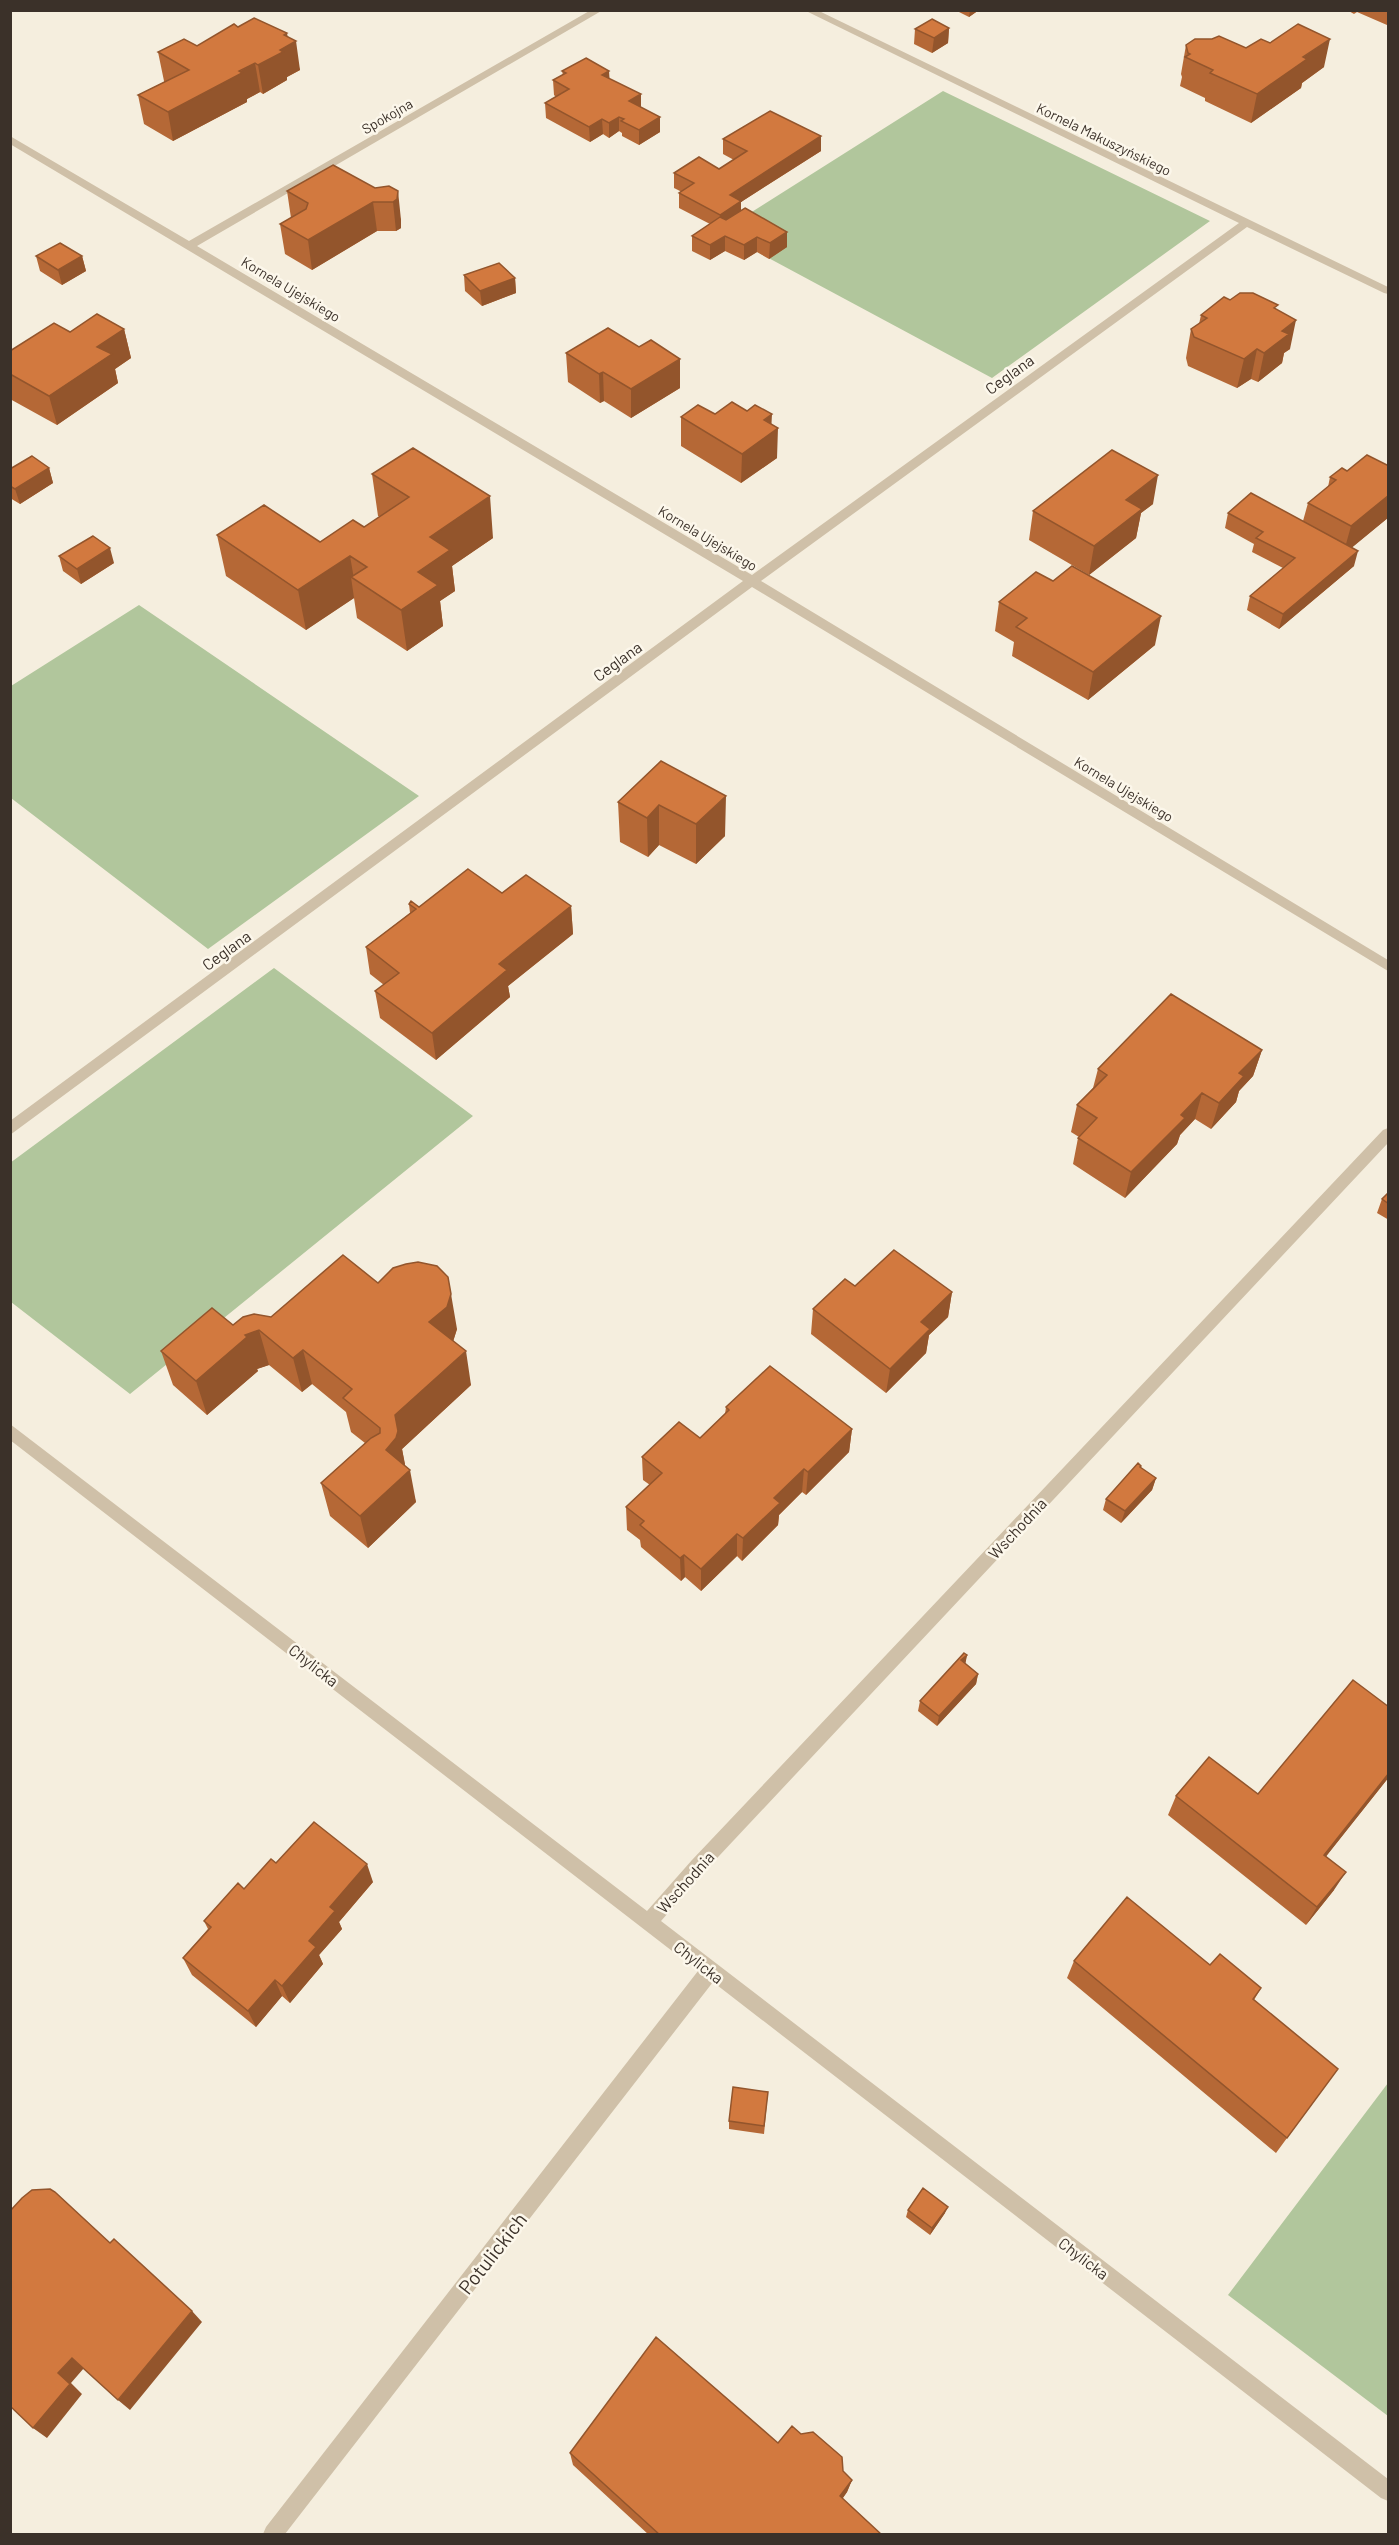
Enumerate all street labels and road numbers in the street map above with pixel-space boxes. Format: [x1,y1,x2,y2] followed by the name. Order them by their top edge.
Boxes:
[359,95,415,137] street label: Spokojna
[1034,99,1174,179] street label: Kornela Makuszyńskiego
[238,253,344,325] street label: Kornela Ujejskiego
[981,350,1037,398] street label: Ceglana
[655,502,761,574] street label: Kornela Ujejskiego
[589,637,645,685] street label: Ceglana
[1071,753,1177,825] street label: Kornela Ujejskiego
[198,926,254,974] street label: Ceglana
[984,1494,1050,1562] street label: Wschodnia
[285,1640,343,1690] street label: Chylicka
[652,1847,718,1917] street label: Wschodnia
[670,1937,728,1987] street label: Chylicka
[453,2208,531,2298] street label: Potulickich
[1055,2233,1113,2283] street label: Chylicka

